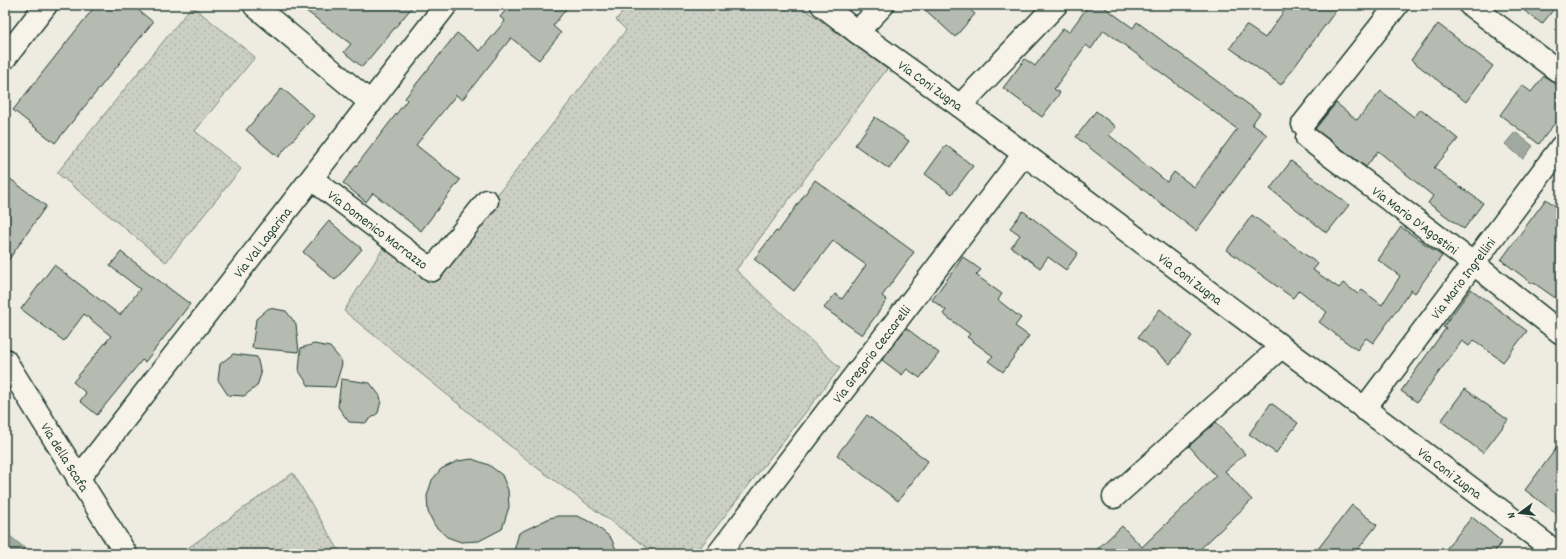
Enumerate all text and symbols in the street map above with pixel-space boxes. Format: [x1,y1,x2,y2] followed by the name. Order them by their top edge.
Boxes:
[893,56,967,117] street label: Via Coni Zugna
[1367,182,1462,261] street label: Via Mario D'Agostini
[323,186,431,275] street label: Via Domenico Marrazzo
[230,203,298,283] street label: Via Val Lagarina
[1427,234,1502,324] street label: Via Mario Ingrellini
[1153,249,1226,311] street label: Via Coni Zugna
[829,301,917,408] street label: Via Gregorio Ceccarelli
[34,419,93,497] street label: Via della Scafa
[1412,443,1486,505] street label: Via Coni Zugna
[1500,493,1540,533] north arrow
[1504,510,1521,520] text: N

